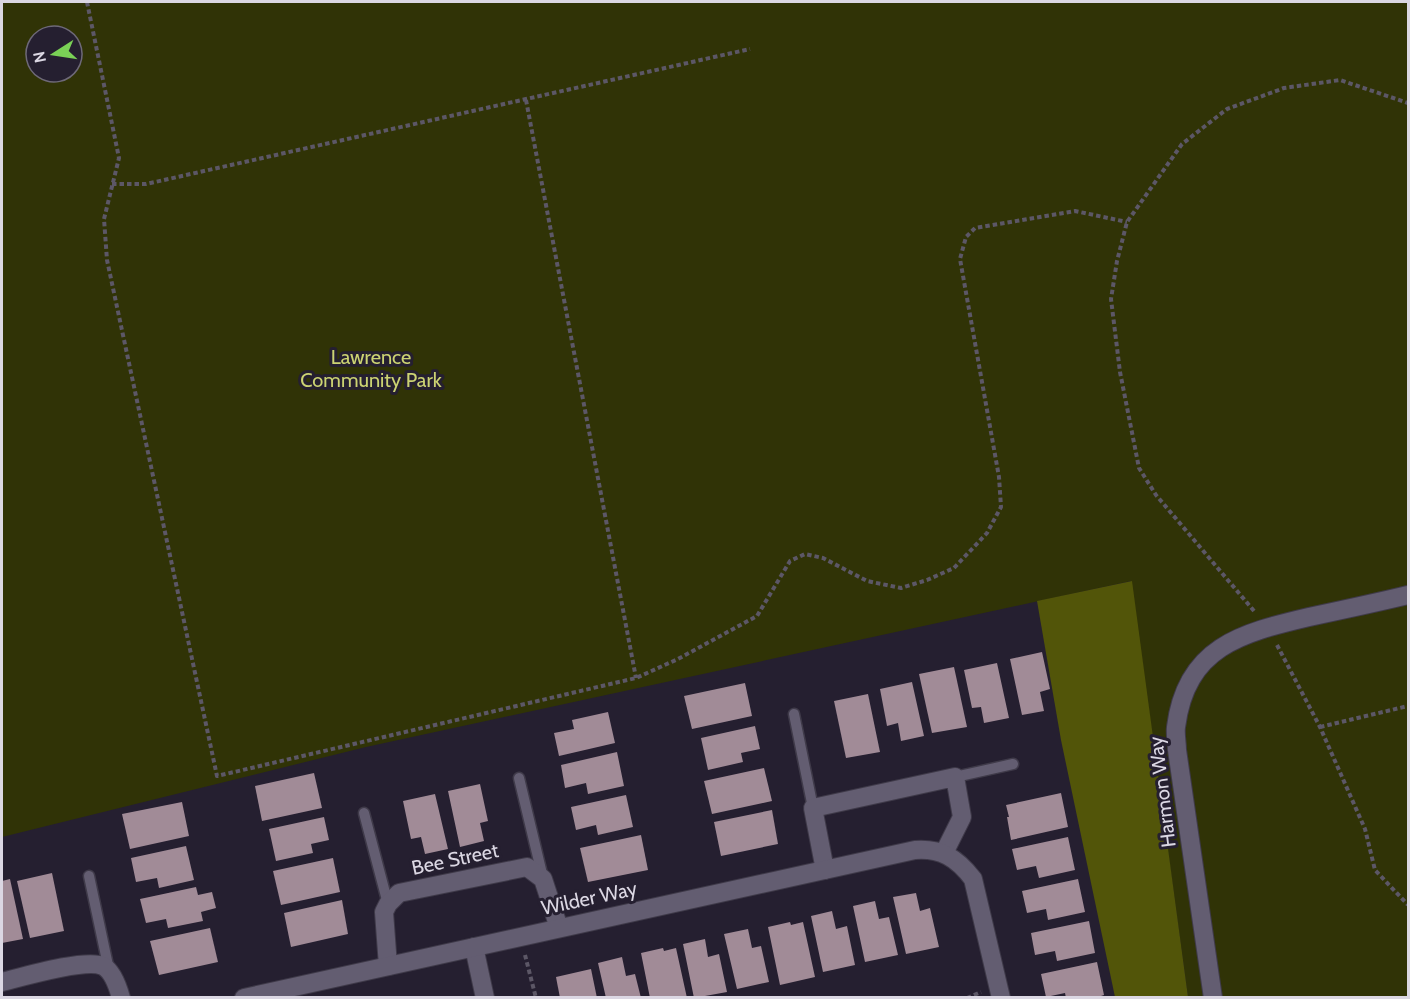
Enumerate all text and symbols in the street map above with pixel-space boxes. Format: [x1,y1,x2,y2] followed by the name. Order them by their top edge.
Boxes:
[24,24,84,84] north arrow
[29,50,50,65] text: N
[300,345,442,392] park label: Lawrence Community Park
[1143,735,1181,849] street label: Harmon Way
[409,838,501,880] street label: Bee Street
[539,876,639,920] street label: Wilder Way

